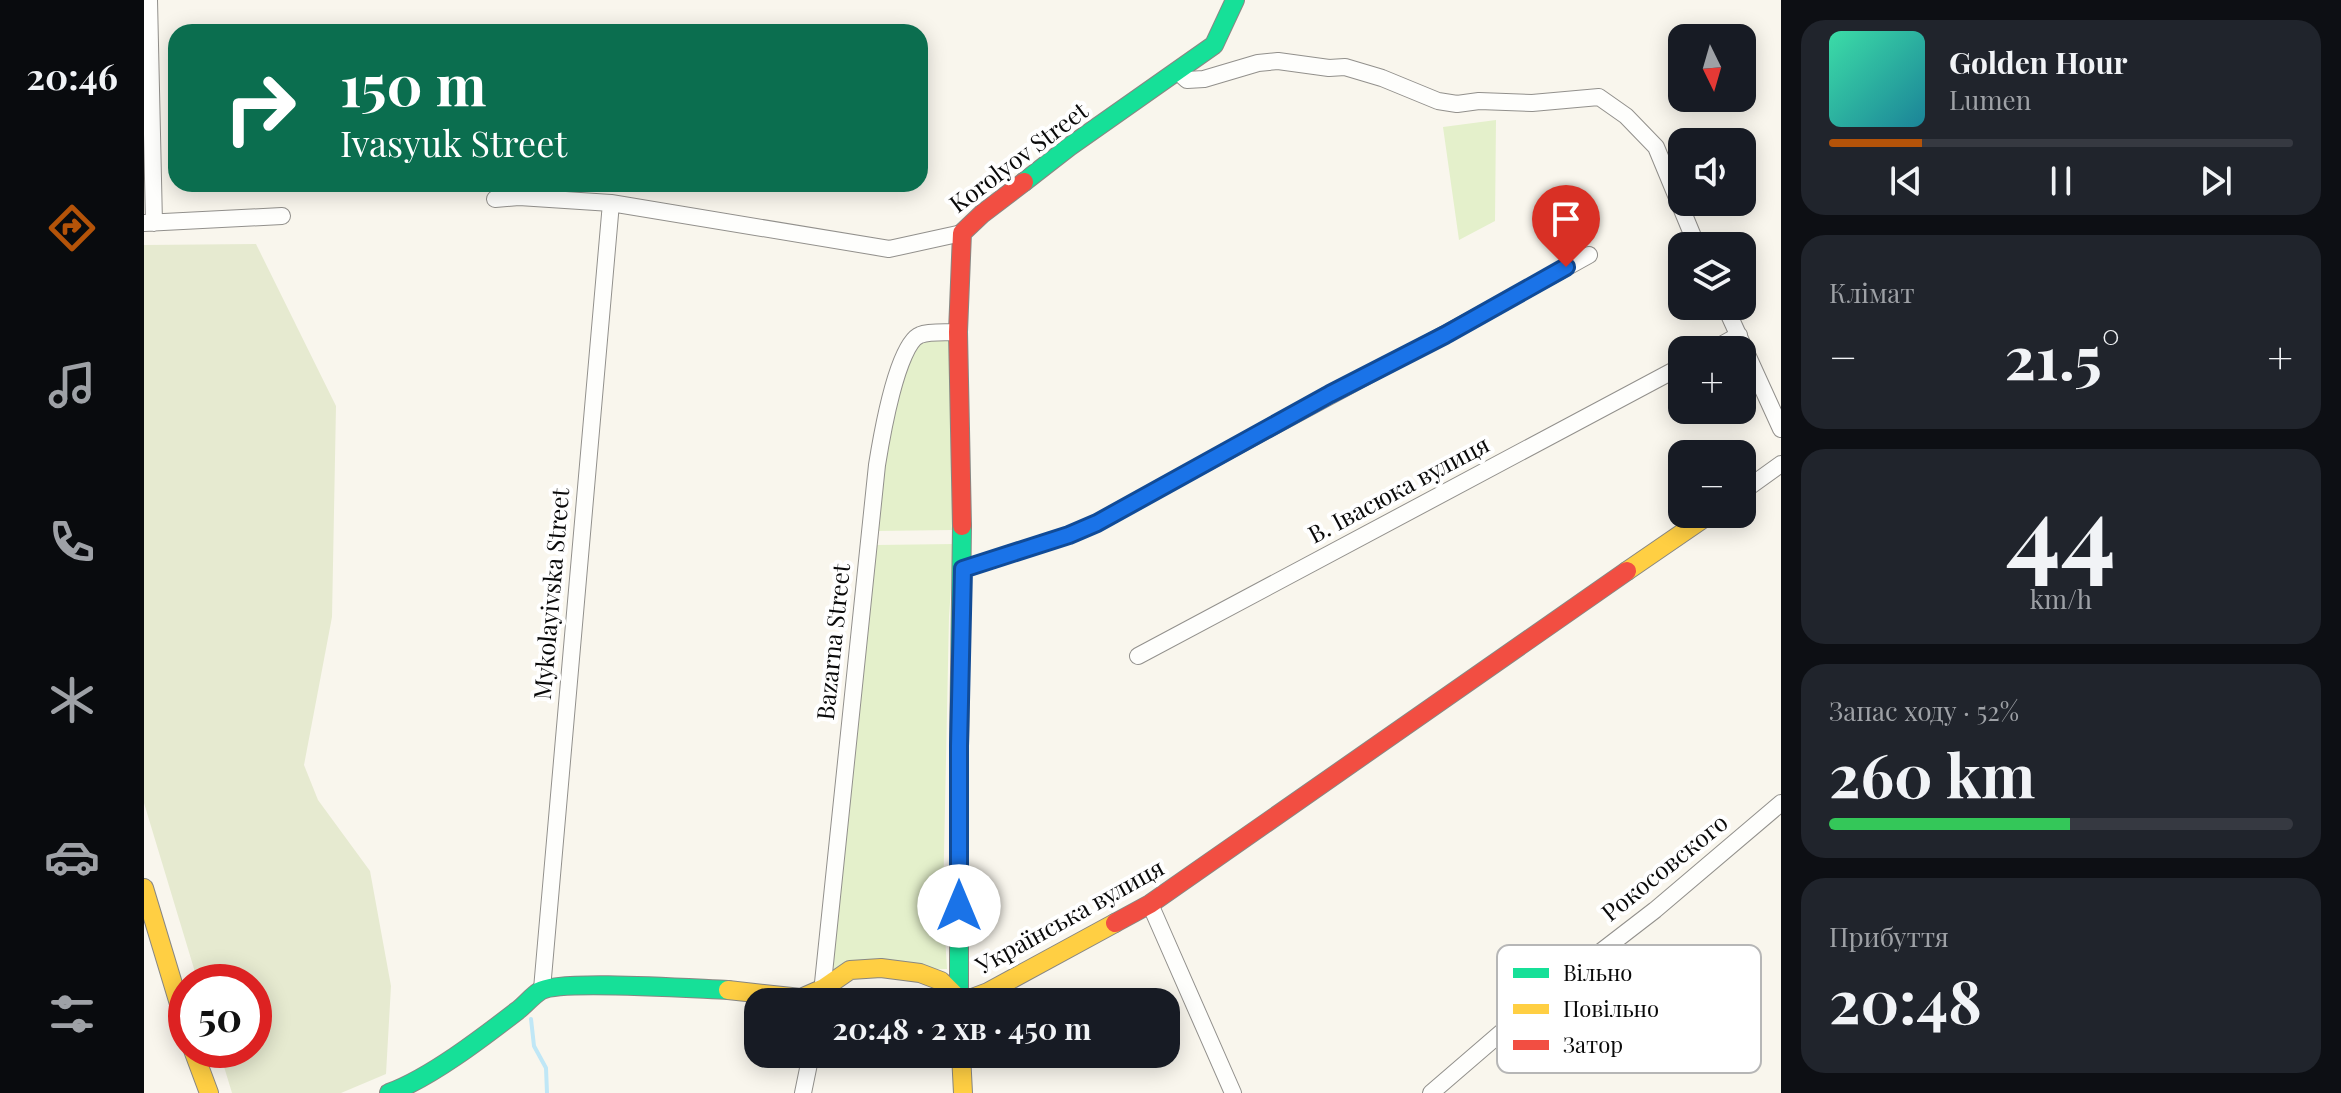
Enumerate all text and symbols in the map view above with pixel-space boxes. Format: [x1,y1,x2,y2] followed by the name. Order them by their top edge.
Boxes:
[1668,24,1756,112] north arrow
[1668,24,1756,528] map controls
[1949,42,2128,82] text: Golden Hour
[340,46,486,121] text: 150 m
[26,51,118,99] text: 20:46
[208,56,312,160] icon: right
[1949,82,2031,117] text: Lumen
[942,94,1094,219] street label: Korolyov Street
[340,118,567,166] text: Ivasyuk Street
[1668,128,1756,216] button: sound
[1884,159,1928,203] icon: previous
[2039,159,2083,203] icon: pause
[2194,159,2238,203] icon: next
[1532,185,1600,267] pin
[1544,197,1588,241] icon: arrive
[44,200,100,256] icon: directions
[1668,232,1756,320] button: layers
[1829,275,1915,310] text: Клімат
[2004,315,2120,395] text: 21.5°
[1829,326,1857,385] text: −
[2267,326,2293,385] text: +
[1668,336,1756,424] button: +
[44,357,100,413] icon: music
[1302,427,1494,550] street label: В. Івасюка вулиця
[1668,440,1756,528] button: −
[2006,459,2116,598] text: 44
[525,486,575,701] street label: Mykolayivska Street
[44,514,100,570] icon: phone
[808,561,856,722] street label: Bazarna Street
[2030,581,2092,616] text: km/h
[44,672,100,728] icon: climate
[1829,693,2019,728] text: Запас ходу · 52%
[1829,733,2035,813] text: 260 km
[1594,806,1734,927] street label: Рокосовского
[44,829,100,885] icon: car
[968,850,1169,981] street label: Українська вулиця
[917,864,1001,948] position arrow
[1829,919,1949,954] text: Прибуття
[1497,945,1761,1073] legend
[1563,957,1632,987] text: Вільно
[1829,959,1982,1039] text: 20:48
[168,964,272,1068] speed limit sign: 50
[44,986,100,1042] icon: filters
[1563,993,1659,1023] text: Повільно
[833,1008,1091,1048] text: 20:48 · 2 хв · 450 m
[1563,1029,1623,1059] text: Затор

